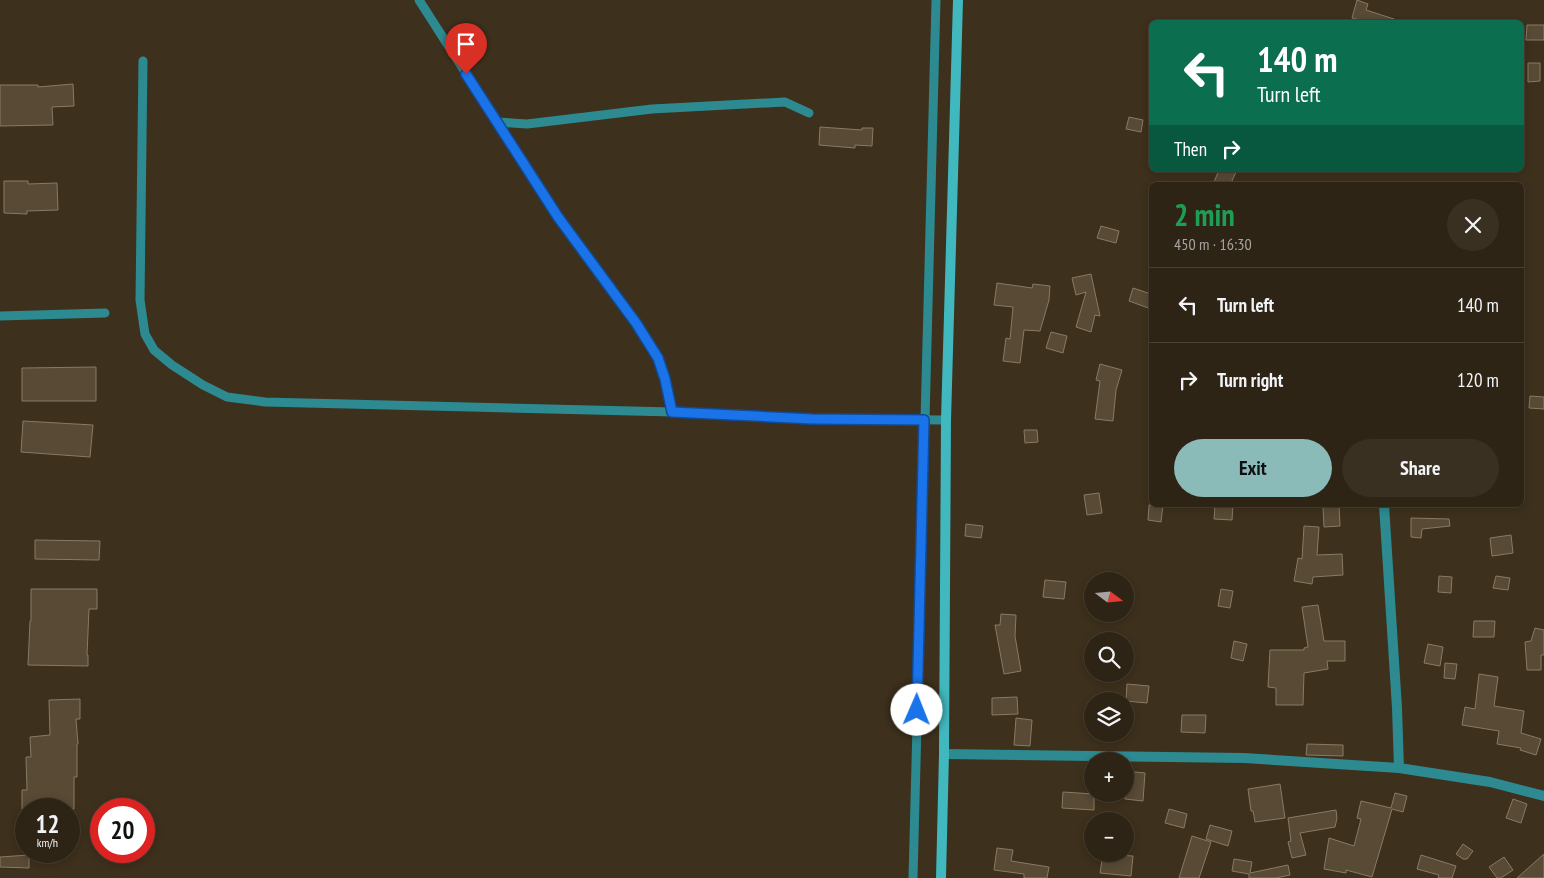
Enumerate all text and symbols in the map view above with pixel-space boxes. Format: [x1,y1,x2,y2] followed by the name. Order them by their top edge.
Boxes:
[445,23,487,74] pin
[452,30,480,58] icon: arrive
[1257,36,1338,82] text: 140 m
[1174,40,1239,105] icon: left
[1257,80,1321,108] text: Turn left
[1217,135,1245,163] icon: right
[1174,137,1207,161] text: Then
[1174,195,1235,234] text: 2 min
[1447,199,1499,251] button: close
[1174,234,1252,254] text: 450 m · 16:30
[1174,291,1202,319] icon: left
[1217,293,1274,317] text: Turn left
[1457,293,1499,317] text: 140 m
[1174,366,1202,394] icon: right
[1217,368,1283,392] text: Turn right
[1457,368,1499,392] text: 120 m
[1174,439,1332,497] button: Exit
[1342,439,1499,497] button: Share
[1084,572,1134,622] north arrow
[1084,572,1134,862] map controls
[1084,632,1134,682] button: search
[890,683,942,735] position arrow
[1084,692,1134,742] button: layers
[1084,752,1134,802] button: +
[90,798,155,863] speed limit sign: 20
[36,808,59,840] text: 12
[1084,812,1134,862] button: −
[37,835,58,850] text: km/h

